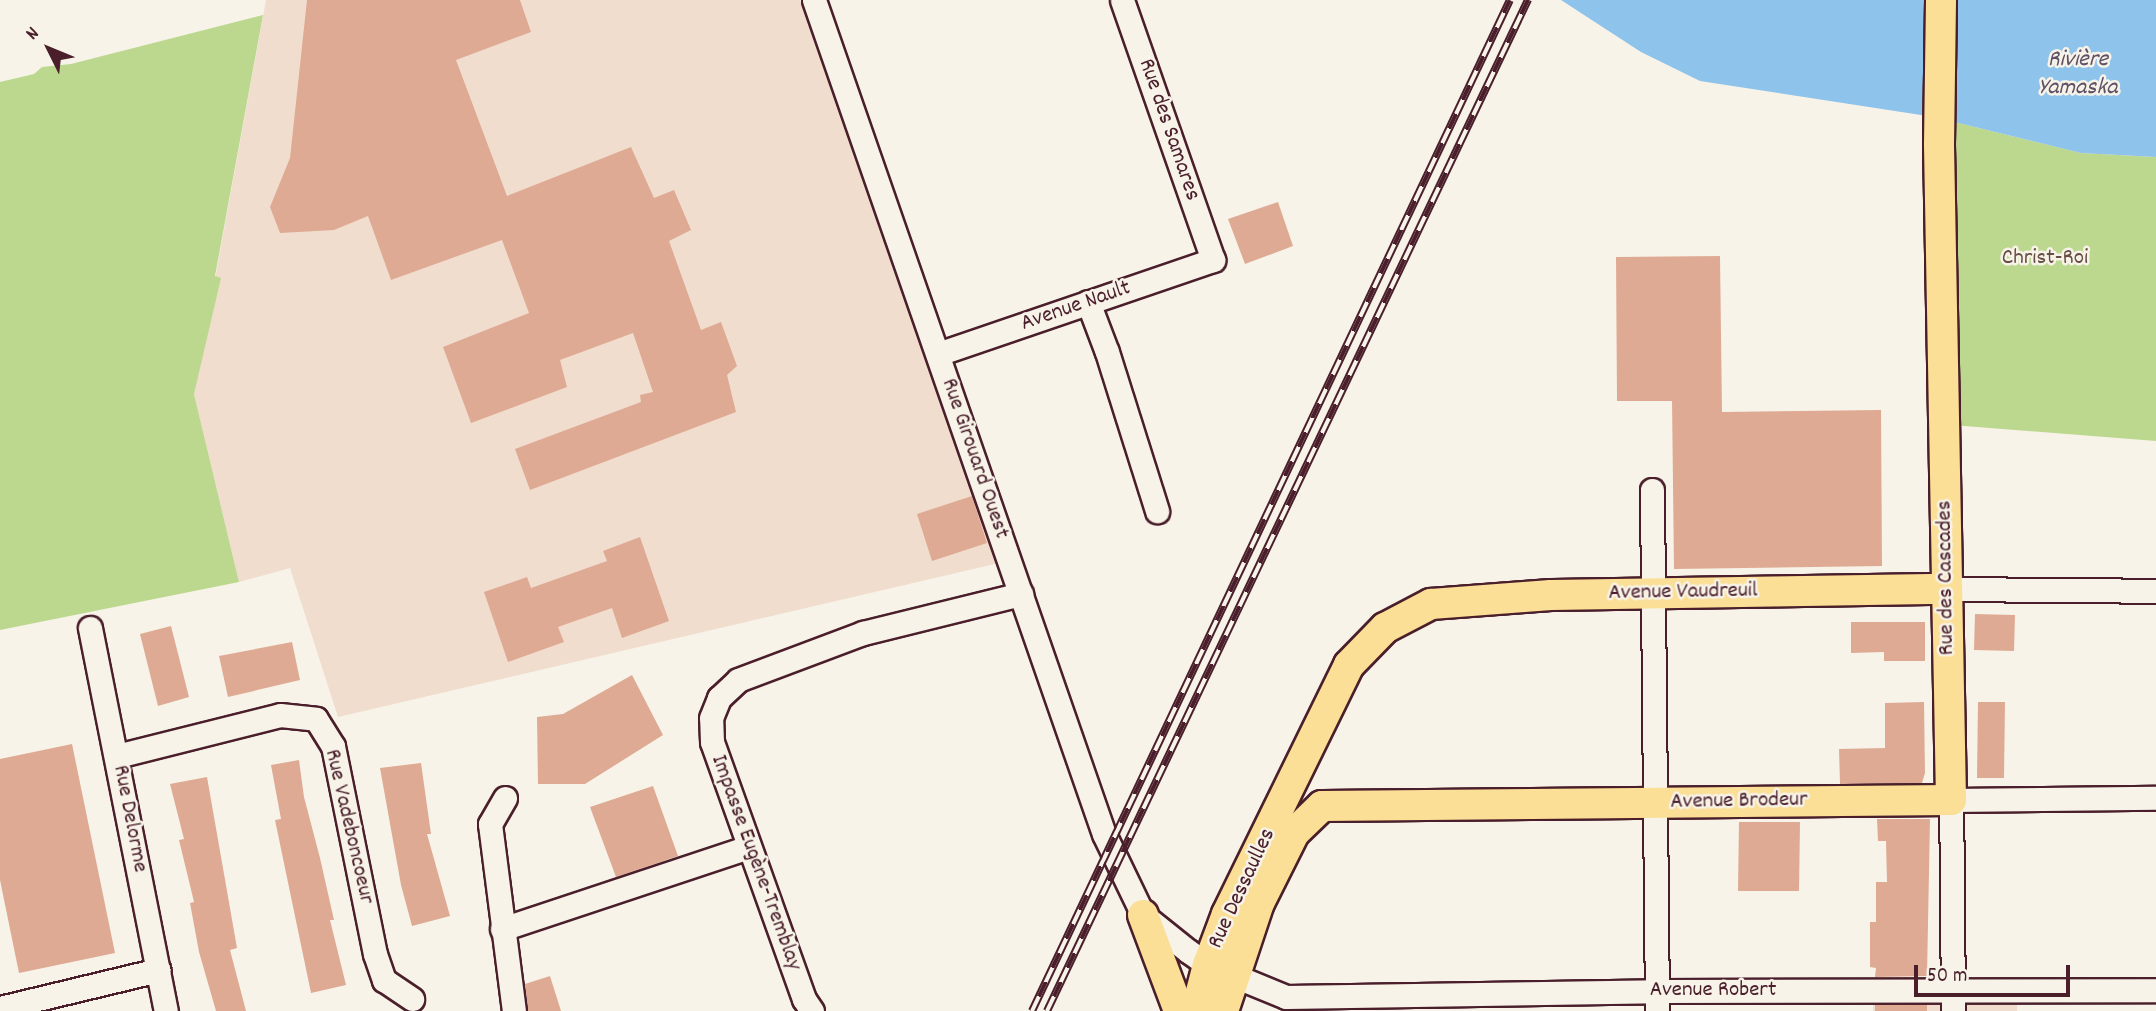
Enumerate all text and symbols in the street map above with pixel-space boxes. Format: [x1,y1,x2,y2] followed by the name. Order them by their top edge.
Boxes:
[14,14,84,84] north arrow
[20,22,46,47] text: N
[2039,47,2117,103] water label: Rivière Yamaska
[1131,55,1205,205] street label: Rue des Samares
[2002,245,2088,273] park label: Christ-Roi
[1018,275,1134,339] street label: Avenue Nault
[934,375,1014,543] street label: Rue Girouard Ouest
[1932,500,1962,656] street label: Rue des Cascades
[1608,578,1758,608] street label: Avenue Vaudreuil
[317,747,379,907] street label: Rue Vadeboncoeur
[703,752,807,974] street label: Impasse Eugène-Tremblay
[105,763,153,875] street label: Rue Delorme
[1670,787,1808,817] street label: Avenue Brodeur
[1203,825,1283,953] street label: Rue Dessaulles
[1918,951,2074,995] scale bar
[1927,962,1967,992] text: 50 m
[1650,977,1776,1005] street label: Avenue Robert

